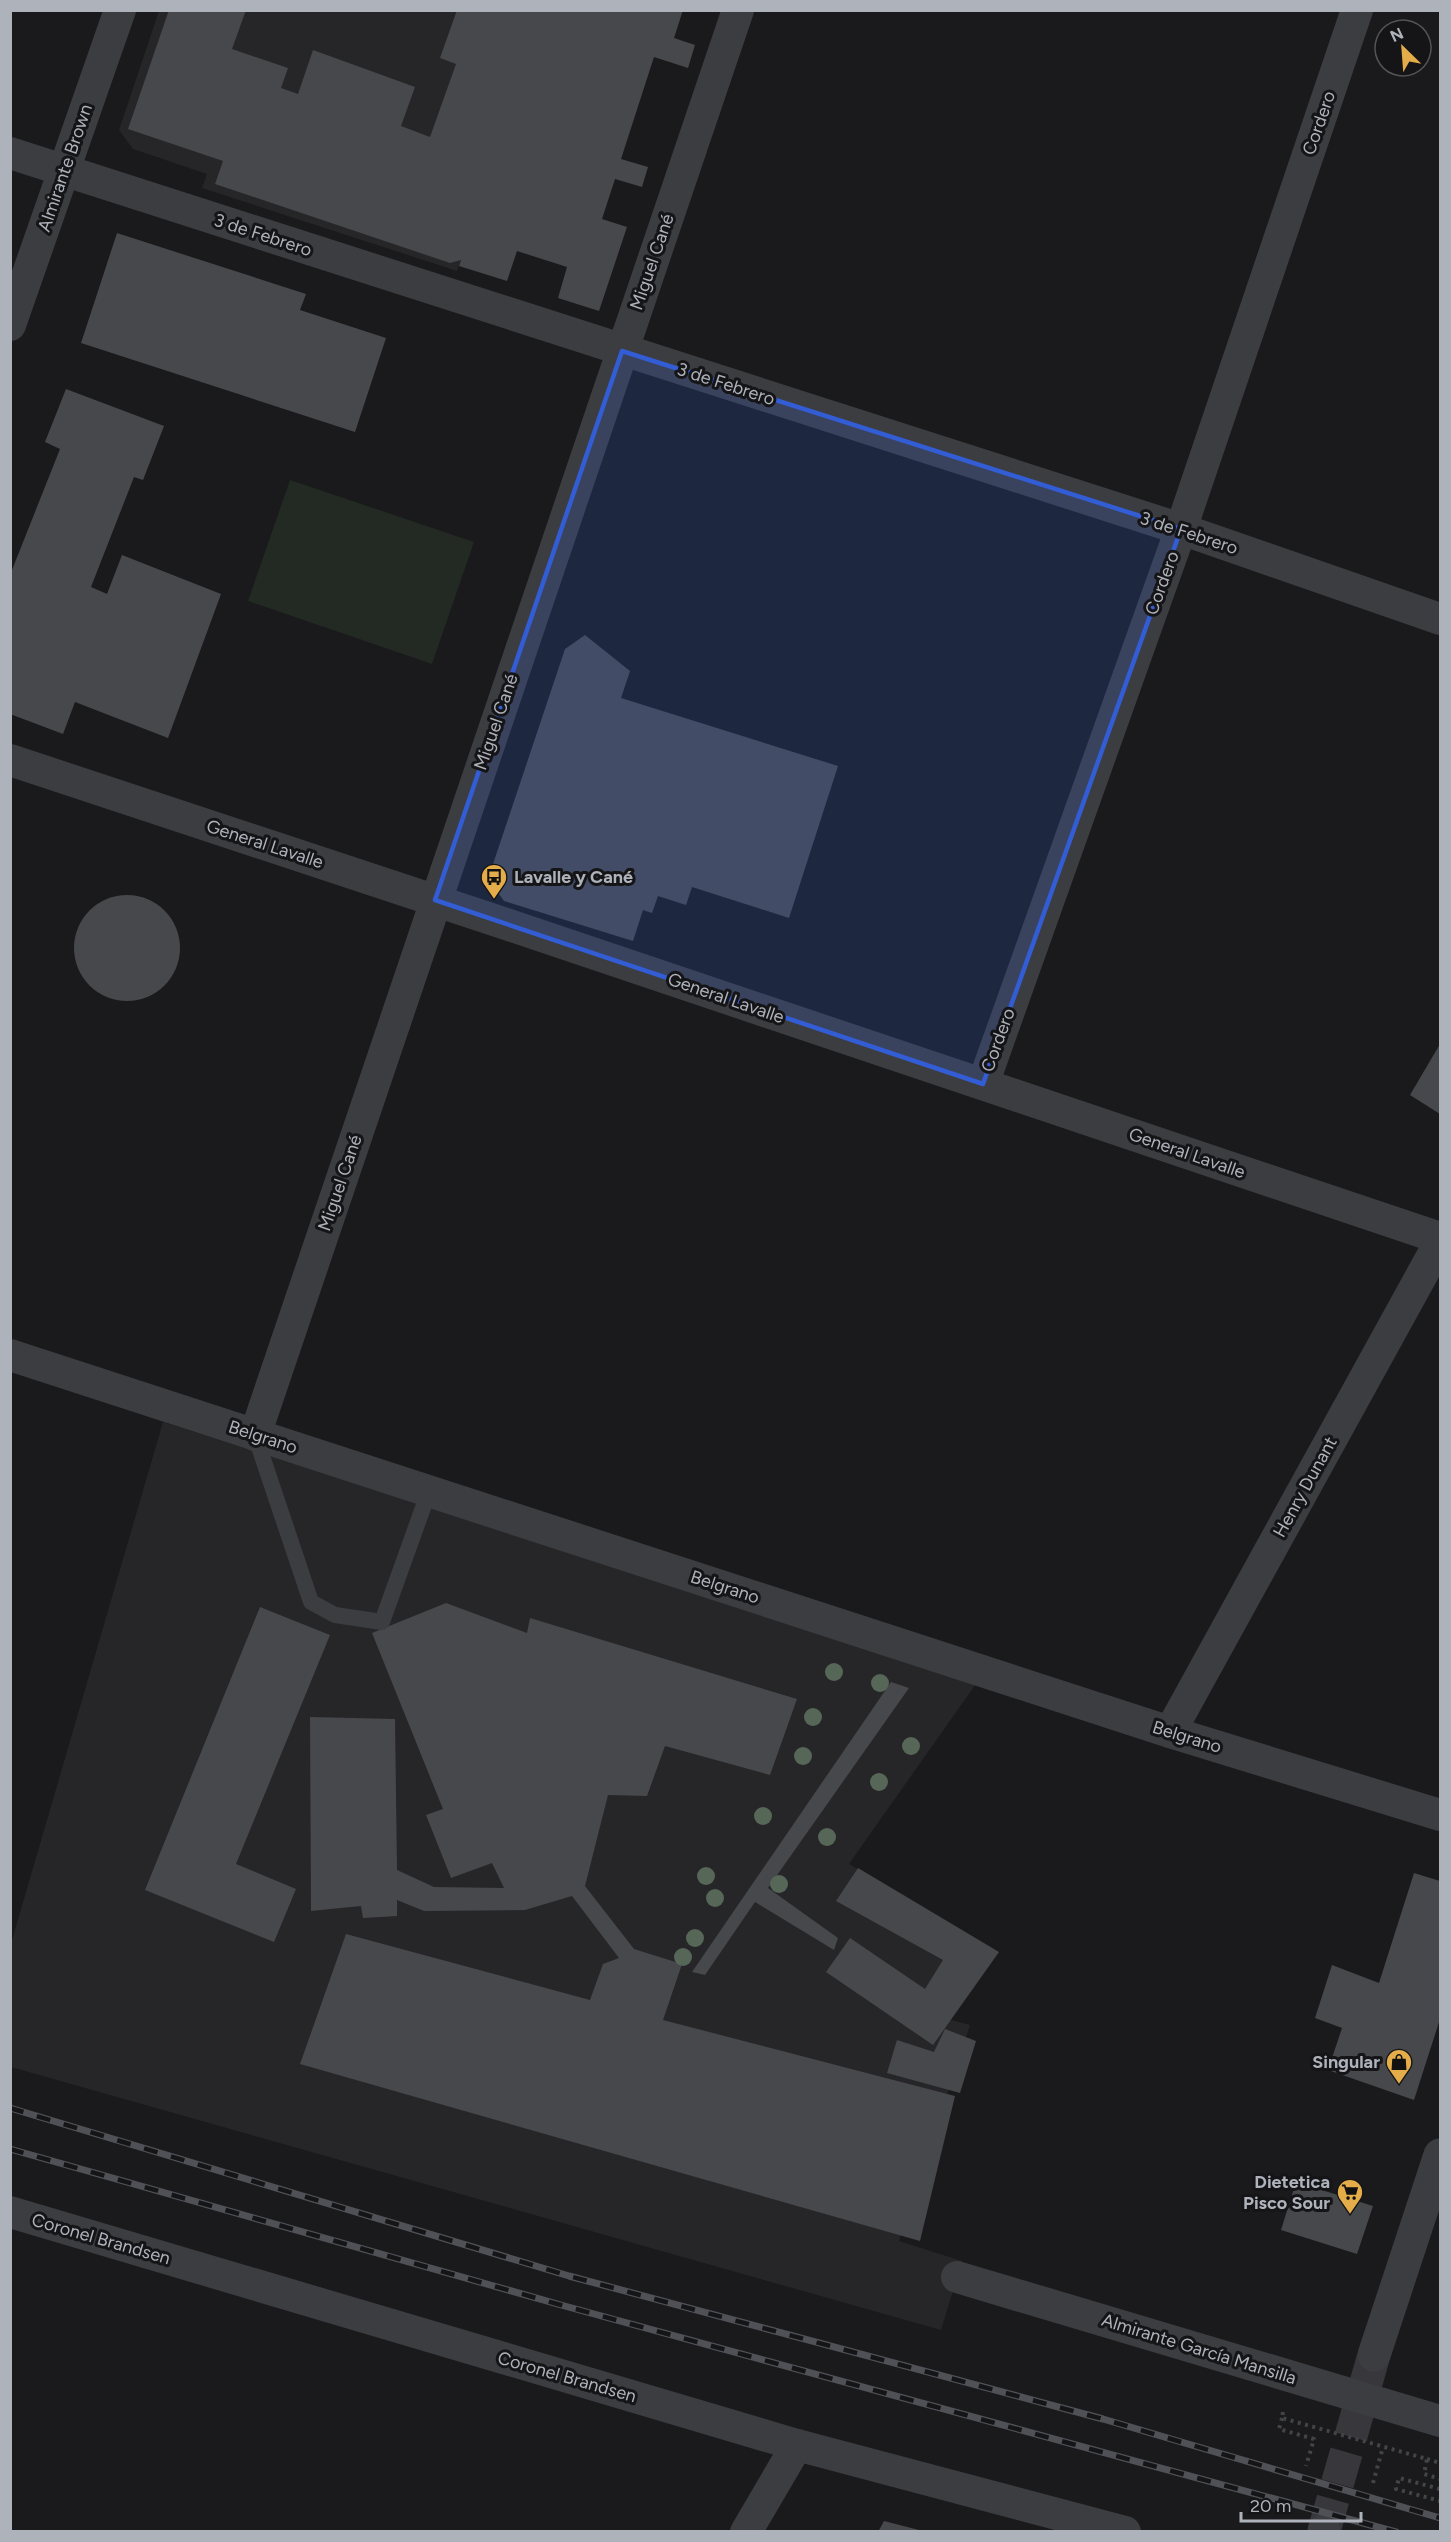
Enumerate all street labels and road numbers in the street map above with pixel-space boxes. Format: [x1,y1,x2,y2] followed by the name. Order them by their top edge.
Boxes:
[1298,88,1340,158] street label: Cordero
[33,101,97,235] street label: Almirante Brown
[211,209,315,261] street label: 3 de Febrero
[625,211,679,313] street label: Miguel Cané
[674,358,778,410] street label: 3 de Febrero
[1137,507,1241,559] street label: 3 de Febrero
[1140,548,1184,618] street label: Cordero
[469,671,523,773] street label: Miguel Cané
[204,815,326,873] street label: General Lavalle
[665,968,787,1028] street label: General Lavalle
[976,1005,1020,1075] street label: Cordero
[1126,1123,1248,1183] street label: General Lavalle
[313,1132,367,1234] street label: Miguel Cané
[226,1416,300,1458] street label: Belgrano
[1268,1433,1342,1541] street label: Henry Dunant
[688,1566,762,1608] street label: Belgrano
[1150,1716,1224,1758] street label: Belgrano
[29,2209,173,2269] street label: Coronel Brandsen
[1099,2309,1299,2389] street label: Almirante García Mansilla
[495,2347,639,2407] street label: Coronel Brandsen

